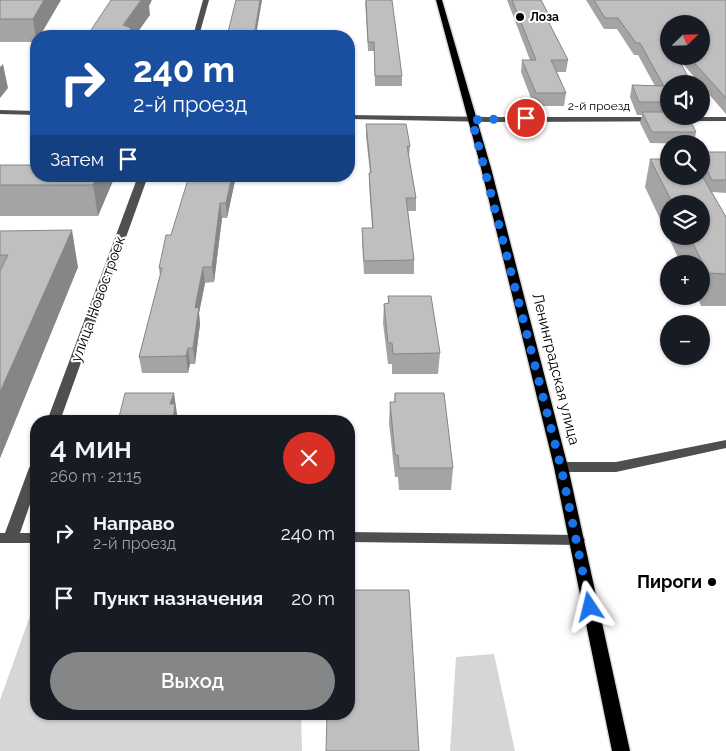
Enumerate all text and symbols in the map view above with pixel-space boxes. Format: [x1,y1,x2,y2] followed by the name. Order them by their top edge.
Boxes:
[530,10,559,24] place label: Лоза
[514,11,526,23] marker: Лоза
[660,15,710,65] north arrow
[660,15,710,365] map controls
[133,49,235,90] text: 240 m
[50,50,115,115] icon: right
[660,75,710,125] button: sound
[133,91,247,117] text: 2-й проезд
[505,97,547,139] pin
[568,99,630,113] street label: 2-й проезд
[512,104,540,132] icon: arrive
[660,135,710,185] button: search
[114,145,142,173] icon: arrive
[50,148,104,170] text: Затем
[660,195,710,245] button: layers
[67,233,129,365] street label: улица Новостроек
[660,255,710,305] button: +
[528,291,584,447] street label: Ленинградская улица
[660,315,710,365] button: −
[50,430,132,465] text: 4 мин
[283,432,335,484] button: close
[50,467,142,486] text: 260 m · 21:15
[93,512,174,534] text: Направо
[50,519,78,547] icon: right
[281,522,335,544] text: 240 m
[93,534,176,553] text: 2-й проезд
[637,571,702,592] place label: Пироги
[706,576,718,588] marker: Пироги
[563,580,615,632] position arrow
[50,584,78,612] icon: arrive
[93,587,263,609] text: Пункт назначения
[291,587,335,609] text: 20 m
[50,652,335,710] button: Выход

